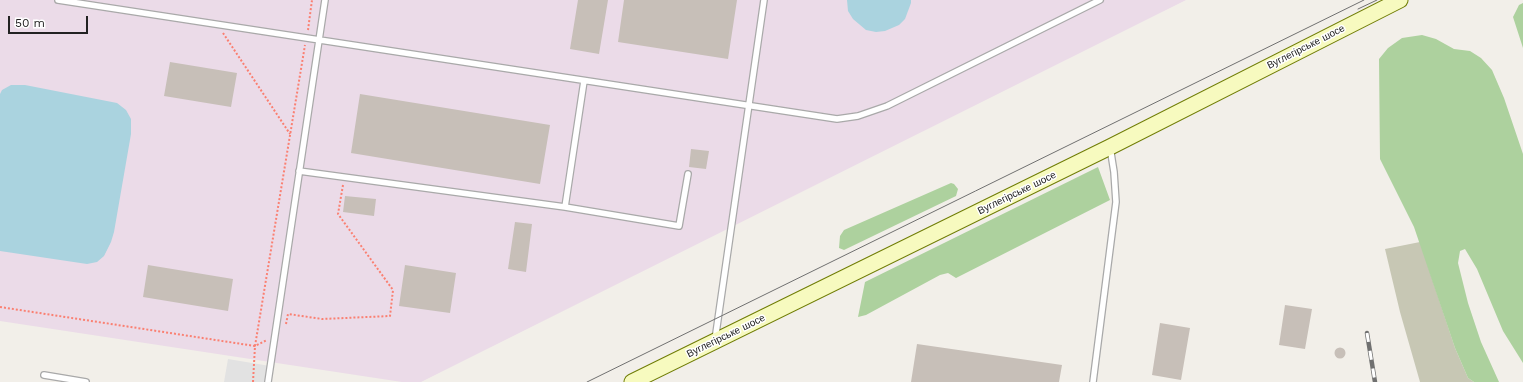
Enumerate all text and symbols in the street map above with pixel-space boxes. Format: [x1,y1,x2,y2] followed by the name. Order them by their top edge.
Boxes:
[10,8,90,34] scale bar
[15,16,45,30] text: 50 m
[1265,22,1347,72] street label: Вуглегірське шосе
[976,169,1058,217] street label: Вуглегірське шосе
[685,312,767,360] street label: Вуглегірське шосе

